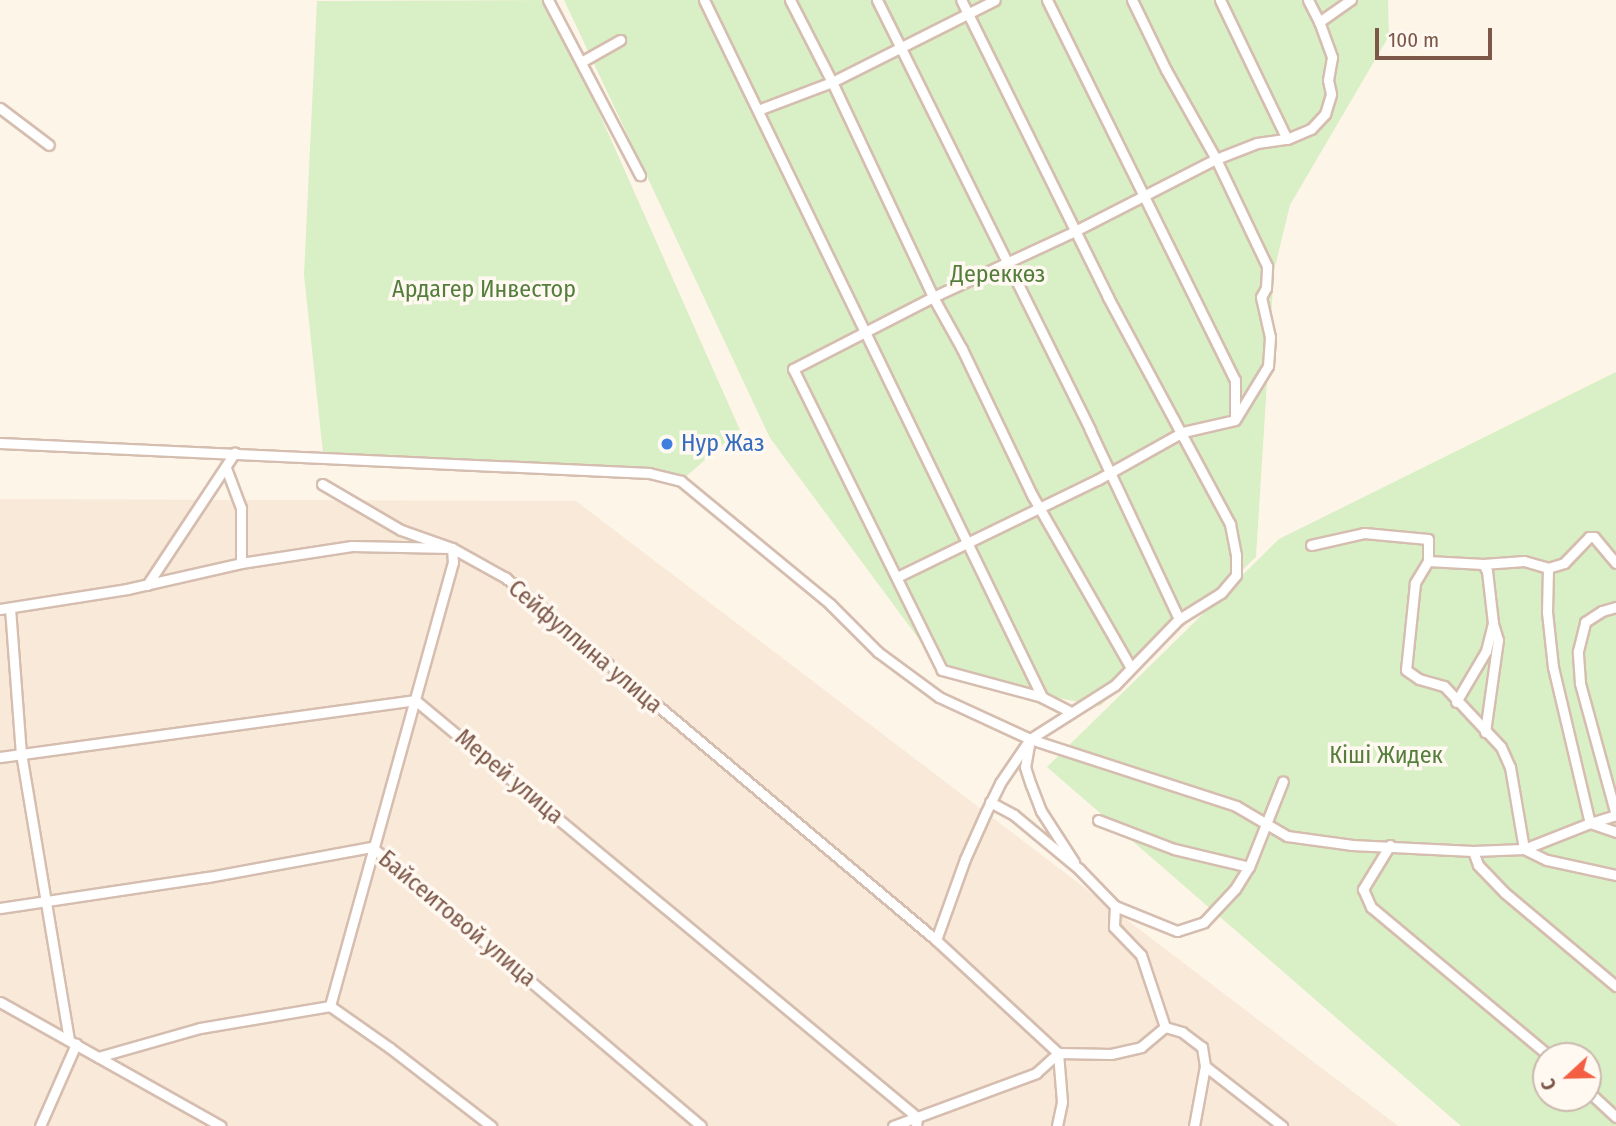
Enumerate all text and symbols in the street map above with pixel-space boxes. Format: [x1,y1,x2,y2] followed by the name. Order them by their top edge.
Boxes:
[1378,14,1495,58] scale bar
[1388,27,1439,53] text: 100 m
[951,261,1045,289] park label: Дереккөз
[392,276,576,304] park label: Ардагер Инвестор
[681,430,765,458] place label: Нур Жаз
[659,436,675,452] marker: Нур Жаз
[502,574,668,720] street label: Сейфуллина улица
[449,723,569,831] street label: Мерей улица
[1329,742,1443,770] park label: Кіші Жидек
[372,845,542,993] street label: Байсеитовой улица
[1532,1042,1602,1112] north arrow
[1536,1075,1561,1093] text: С

